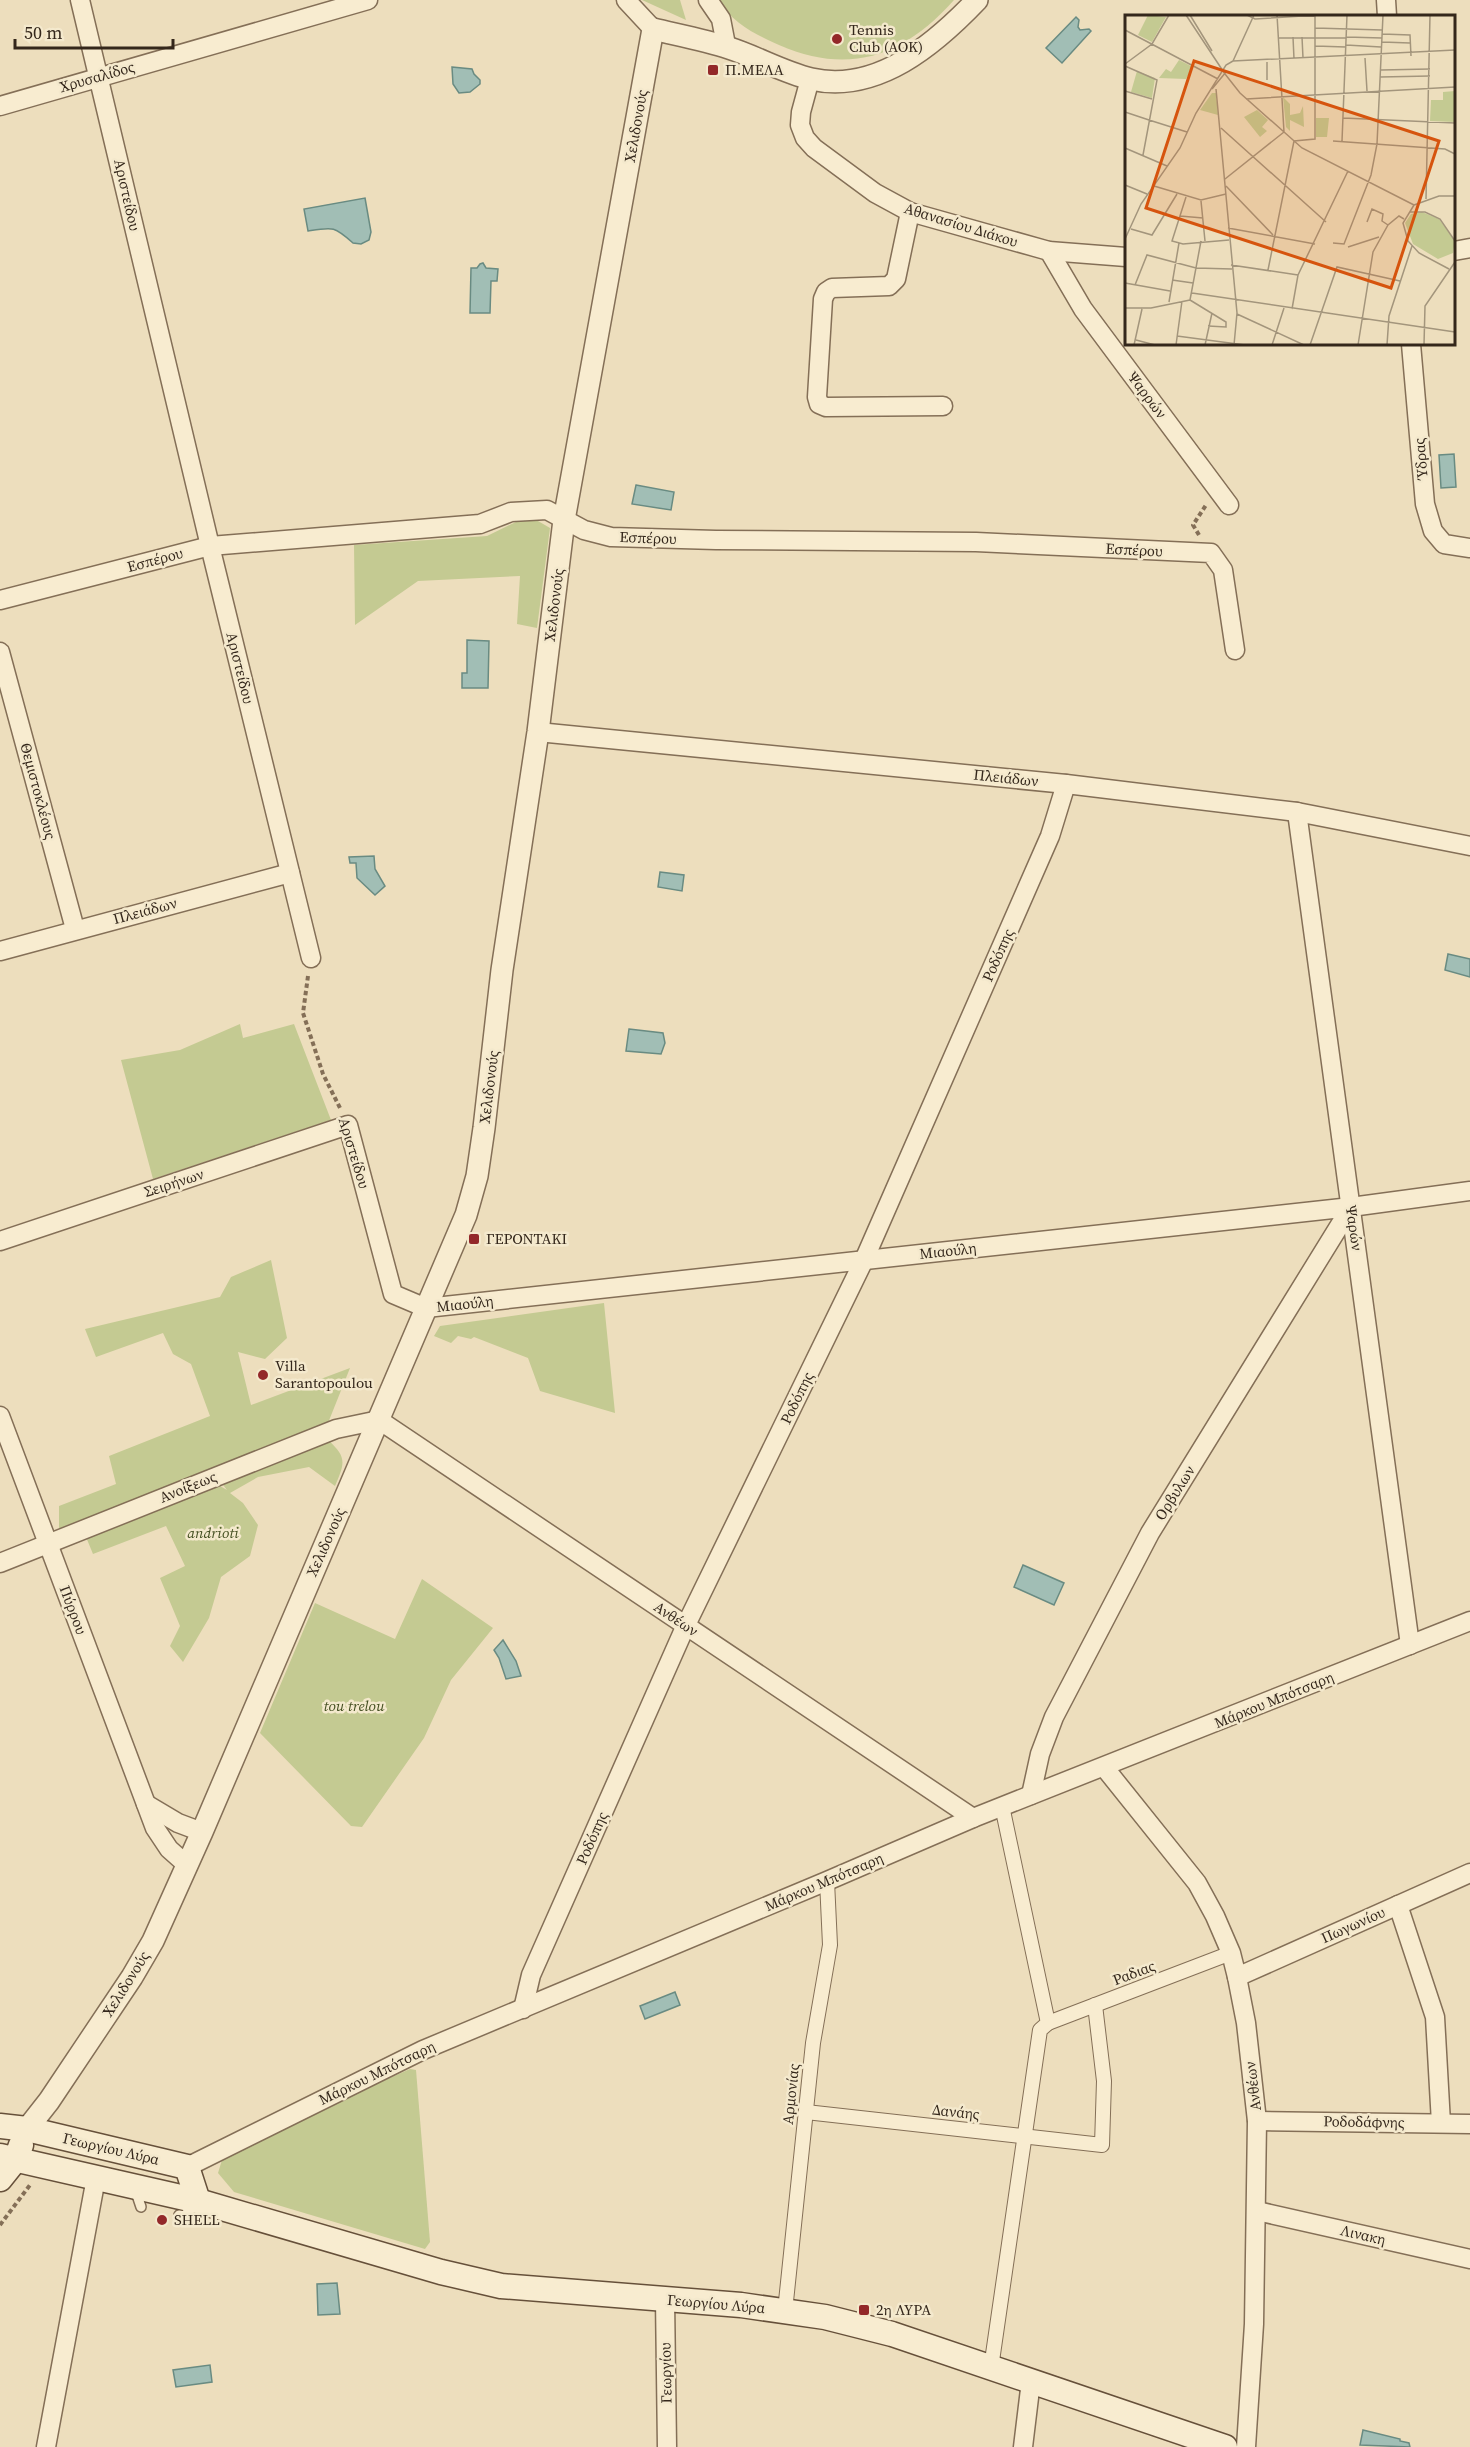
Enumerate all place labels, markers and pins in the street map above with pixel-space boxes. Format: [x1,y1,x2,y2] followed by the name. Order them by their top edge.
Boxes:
[849,19,923,57] place label: Tennis Club (AOK)
[830,32,844,46] marker: Tennis Club (AOK)
[725,59,784,80] place label: Π.ΜΕΛΑ
[706,63,720,77] marker: Π.ΜΕΛΑ
[486,1228,567,1249] place label: ΓΕΡΟΝΤΑΚΙ
[467,1232,481,1246] marker: ΓΕΡΟΝΤΑΚΙ
[275,1355,373,1393] place label: Villa Sarantopoulou
[256,1368,270,1382] marker: Villa Sarantopoulou
[174,2209,220,2230] place label: SHELL
[155,2213,169,2227] marker: SHELL
[876,2299,931,2320] place label: 2η ΛΥΡΑ
[857,2303,871,2317] marker: 2η ΛΥΡΑ

